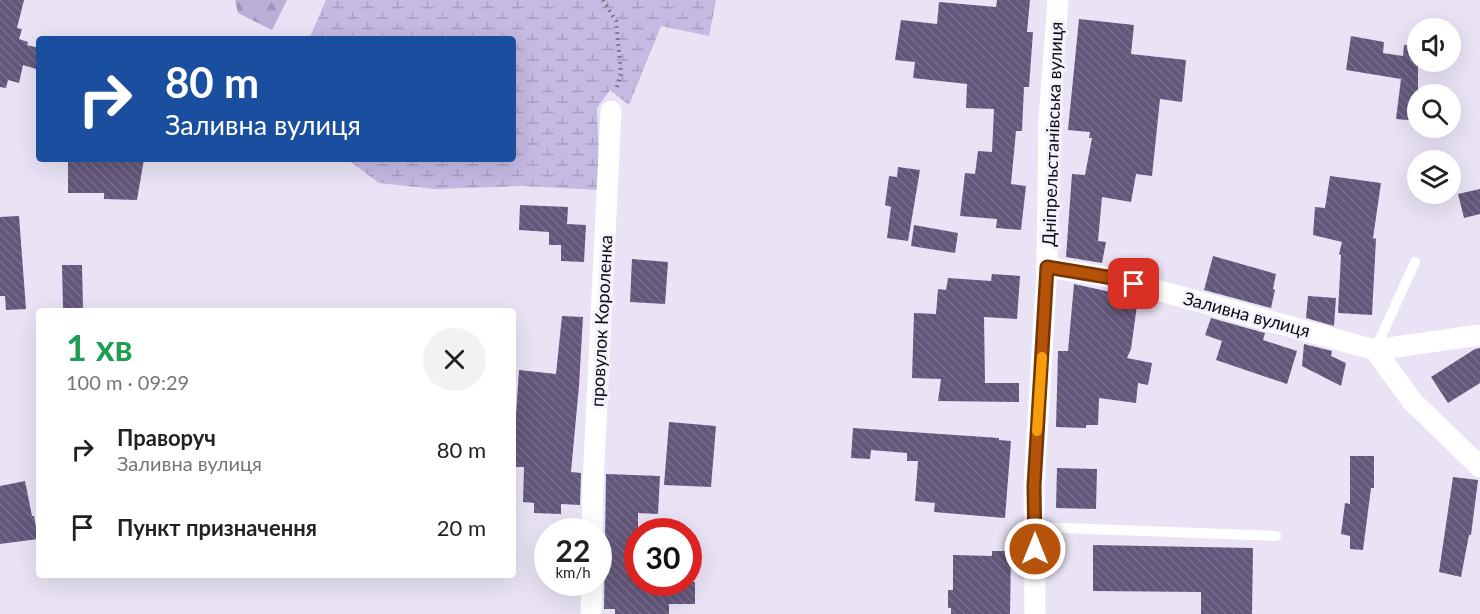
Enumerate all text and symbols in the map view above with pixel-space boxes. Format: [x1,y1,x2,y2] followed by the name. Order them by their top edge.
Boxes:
[1407,18,1461,204] map controls
[1407,18,1461,72] button: sound
[1037,21,1067,247] street label: Дніпрельстанівська вулиця
[165,57,259,107] text: 80 m
[66,60,144,138] icon: right
[1407,84,1461,138] button: search
[165,108,361,141] text: Заливна вулиця
[1407,150,1461,204] button: layers
[586,234,616,408] street label: провулок Короленка
[1108,258,1159,309] pin
[1117,267,1150,300] icon: arrive
[1181,286,1313,342] street label: Заливна вулиця
[66,325,133,369] text: 1 хв
[423,328,486,391] button: close
[66,370,189,394] text: 100 m · 09:29
[117,424,216,451] text: Праворуч
[66,433,99,466] icon: right
[437,436,486,463] text: 80 m
[117,451,262,475] text: Заливна вулиця
[66,511,99,544] icon: arrive
[117,514,317,541] text: Пункт призначення
[437,514,486,541] text: 20 m
[1003,517,1067,581] position arrow
[624,518,702,596] speed limit sign: 30
[556,532,590,568] text: 22
[555,563,591,581] text: km/h

